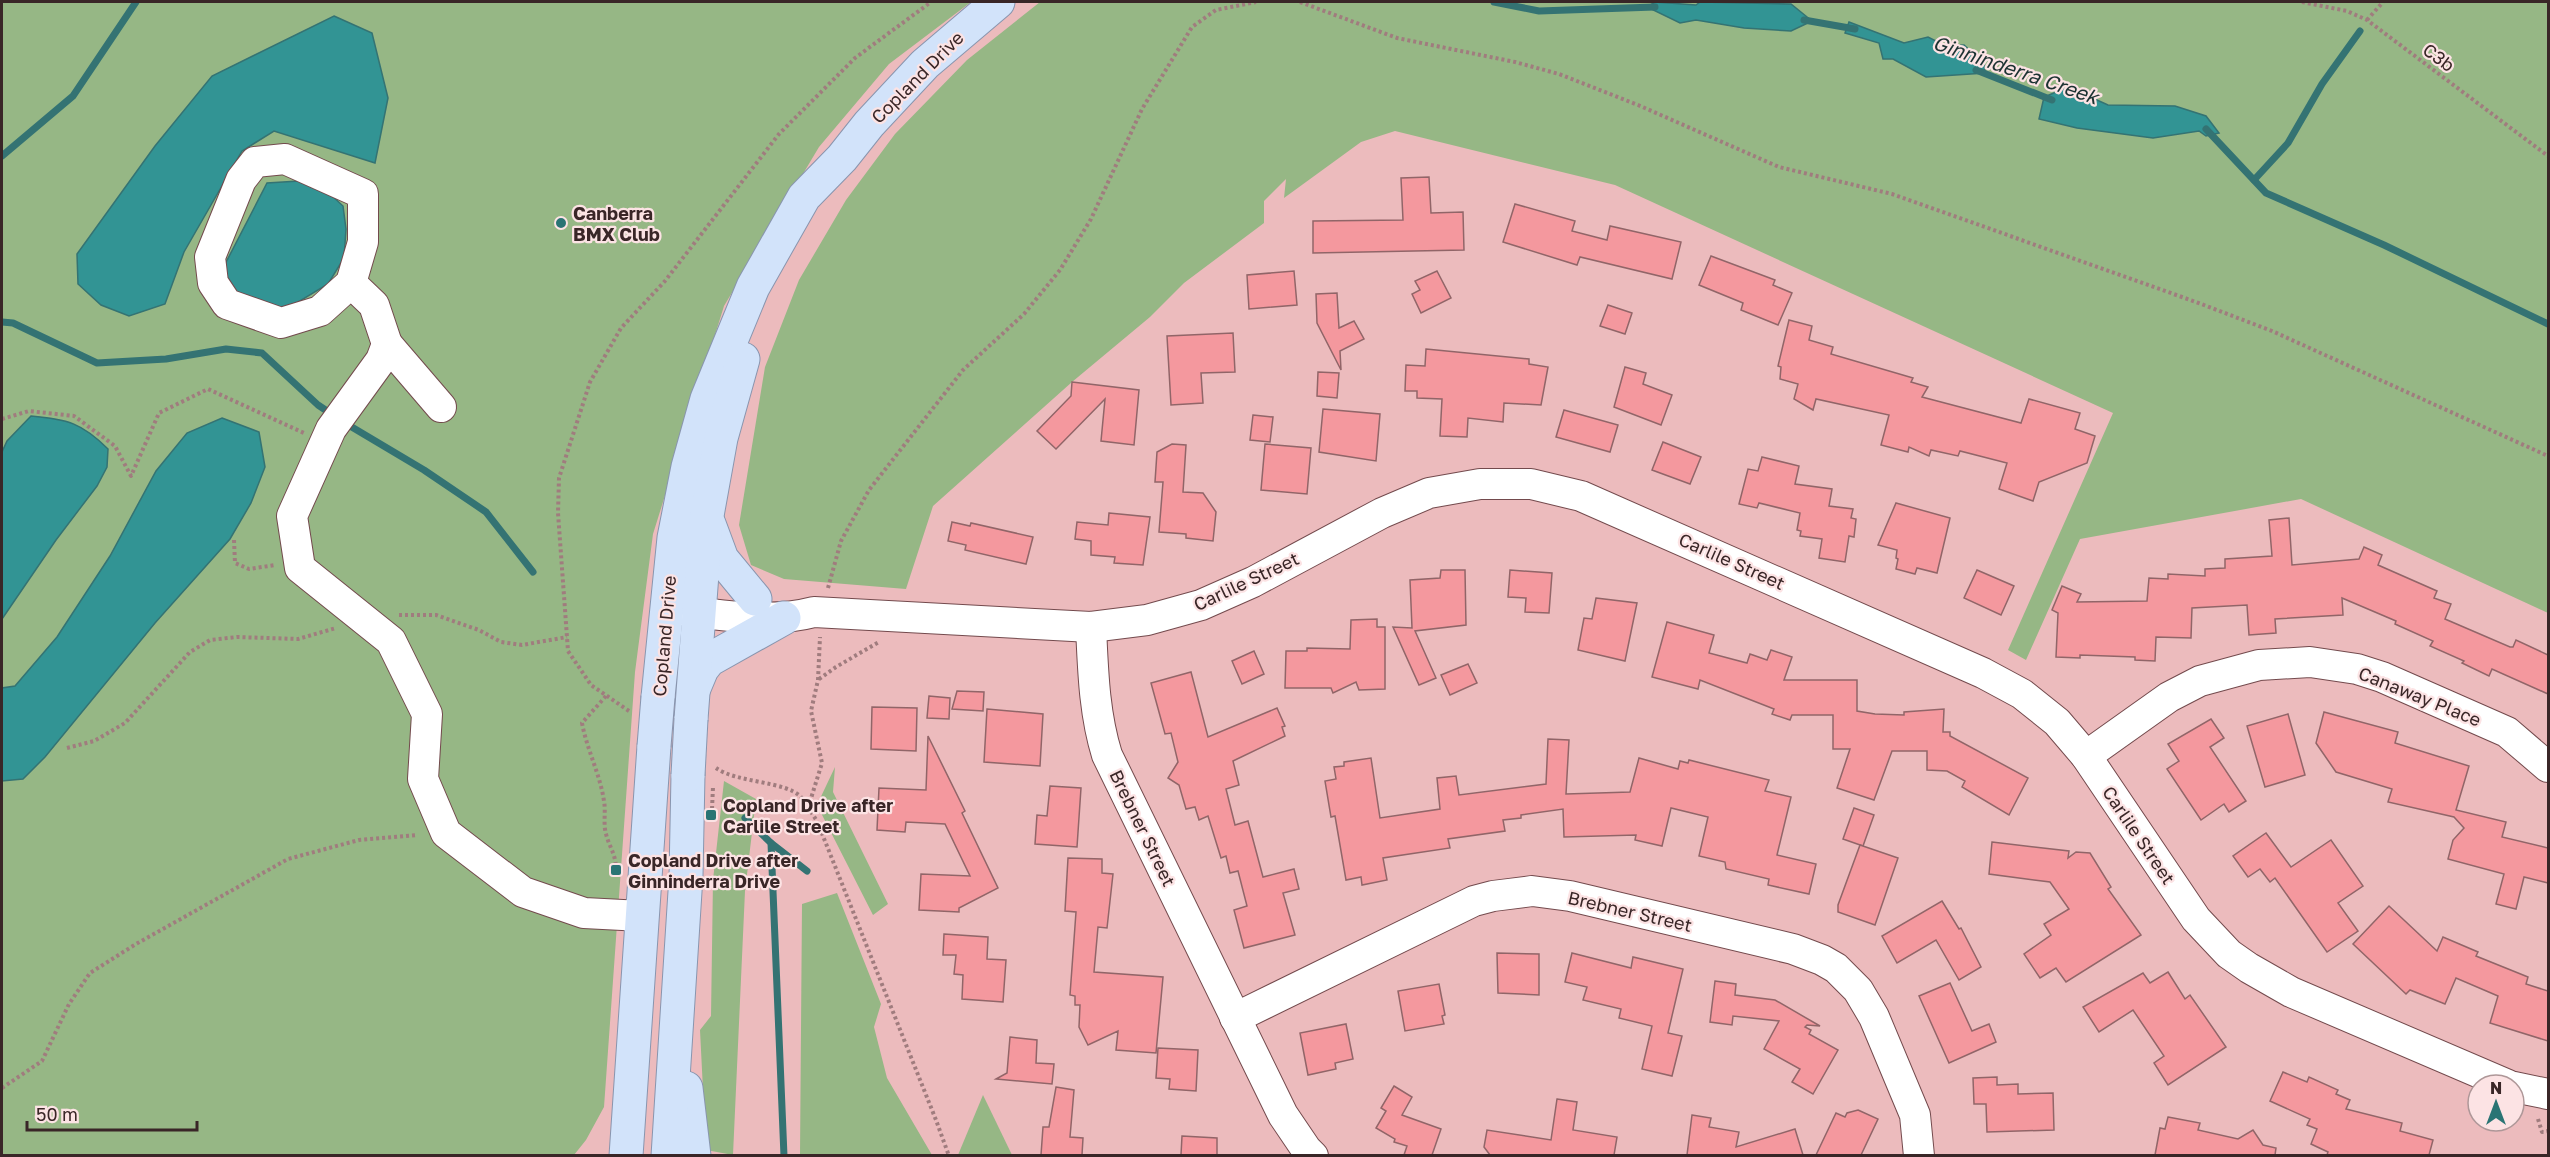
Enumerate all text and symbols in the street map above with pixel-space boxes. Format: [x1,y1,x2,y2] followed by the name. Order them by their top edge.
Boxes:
[866,26,968,128] street label: Copland Drive
[1930,29,2104,109] water label: Ginninderra Creek
[2419,38,2459,76] street label: C3b
[573,202,660,245] place label: Canberra BMX Club
[554,216,568,230] marker: Canberra BMX Club
[1676,528,1788,594] street label: Carlile Street
[1190,547,1302,615] street label: Carlile Street
[648,575,680,697] street label: Copland Drive
[2356,661,2484,731] street label: Canaway Place
[1105,766,1181,890] street label: Brebner Street
[2098,782,2180,888] street label: Carlile Street
[723,794,893,837] place label: Copland Drive after Carlile Street
[704,808,718,822] marker: Copland Drive after Carlile Street
[628,849,798,892] place label: Copland Drive after Ginninderra Drive
[609,863,623,877] marker: Copland Drive after Ginninderra Drive
[1566,886,1694,936] street label: Brebner Street
[2466,1073,2526,1133] north arrow
[2490,1078,2502,1098] text: N
[27,1094,196,1132] scale bar
[36,1103,78,1125] text: 50 m

